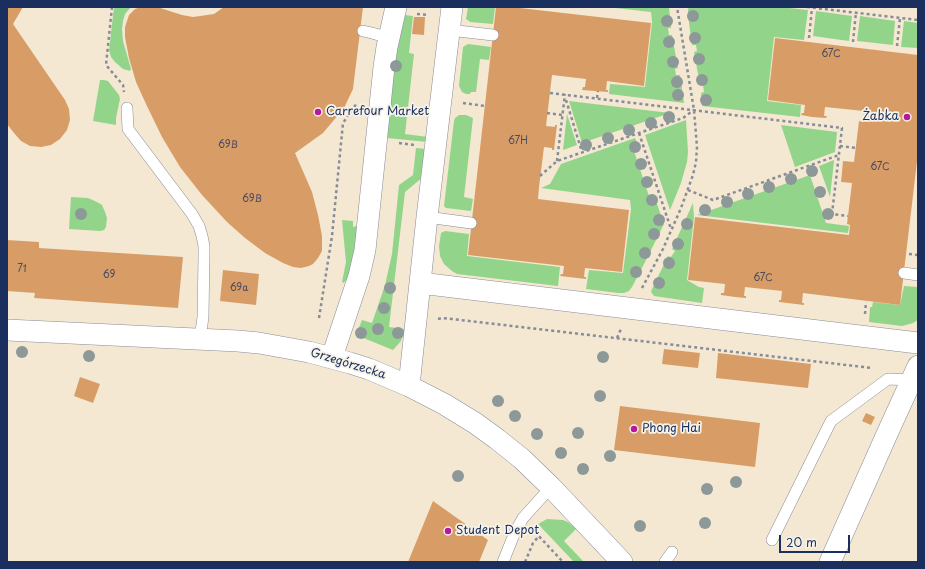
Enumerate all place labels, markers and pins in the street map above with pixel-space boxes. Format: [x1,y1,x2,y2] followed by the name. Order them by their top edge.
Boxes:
[326,105,429,119] place label: Carrefour Market
[313,107,323,117] marker: Carrefour Market
[862,110,899,124] place label: Żabka
[902,112,912,122] marker: Żabka
[642,422,701,436] place label: Phong Hai
[629,424,639,434] marker: Phong Hai
[456,524,539,538] place label: Student Depot
[443,526,453,536] marker: Student Depot

